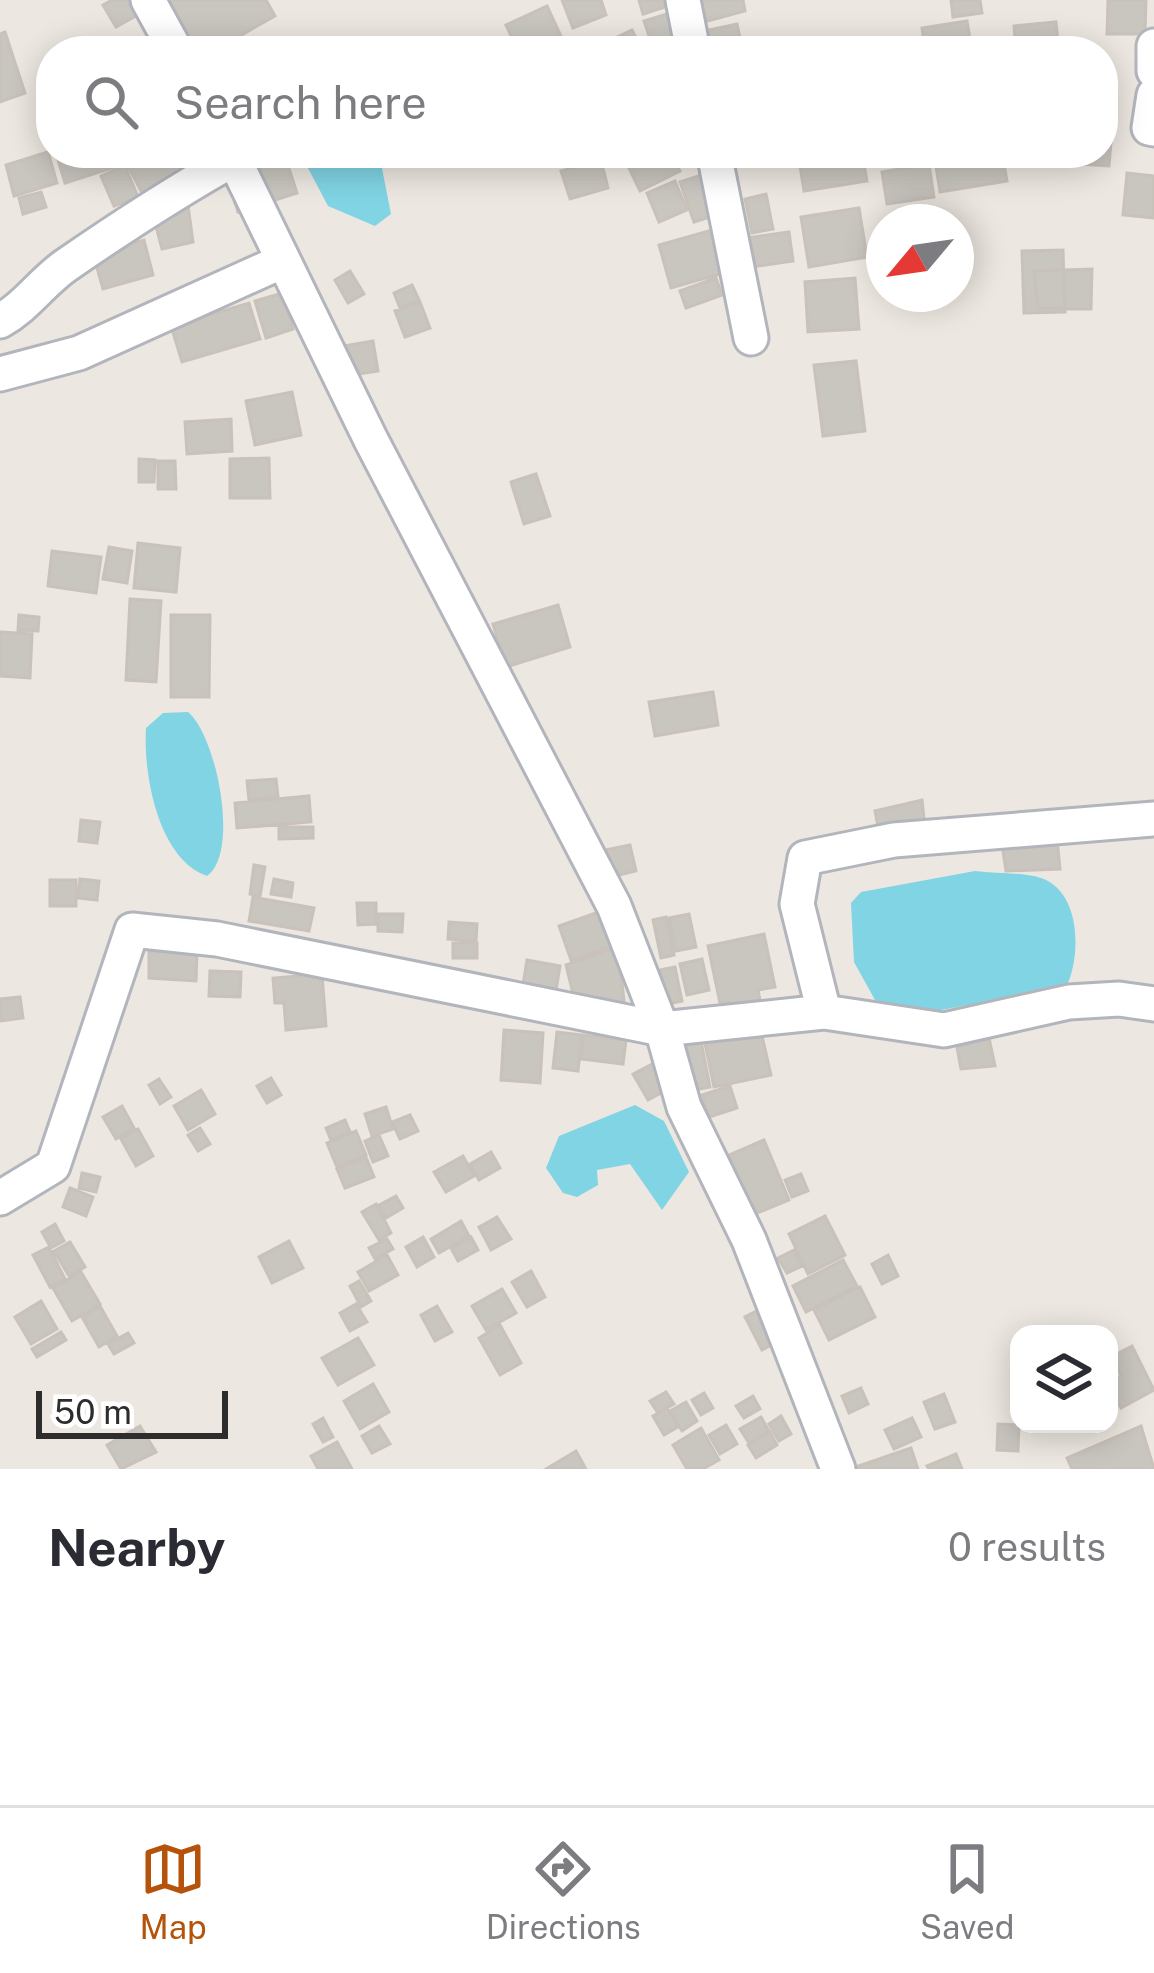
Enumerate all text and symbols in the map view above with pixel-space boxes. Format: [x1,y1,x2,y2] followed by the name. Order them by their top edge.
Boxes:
[36,36,1118,168] search box
[78,69,144,135] icon: search
[174,76,427,129] text: Search here
[866,204,974,312] north arrow
[1010,1325,1118,1433] map controls
[1010,1325,1118,1433] button: layers
[36,1385,228,1438] scale bar
[54,1393,132,1431] text: 50 m
[48,1518,225,1577] text: Nearby
[948,1524,1106,1570] text: 0 results
[140,1836,207,1946] tab: Map
[486,1836,641,1946] tab: Directions
[920,1836,1014,1946] tab: Saved

